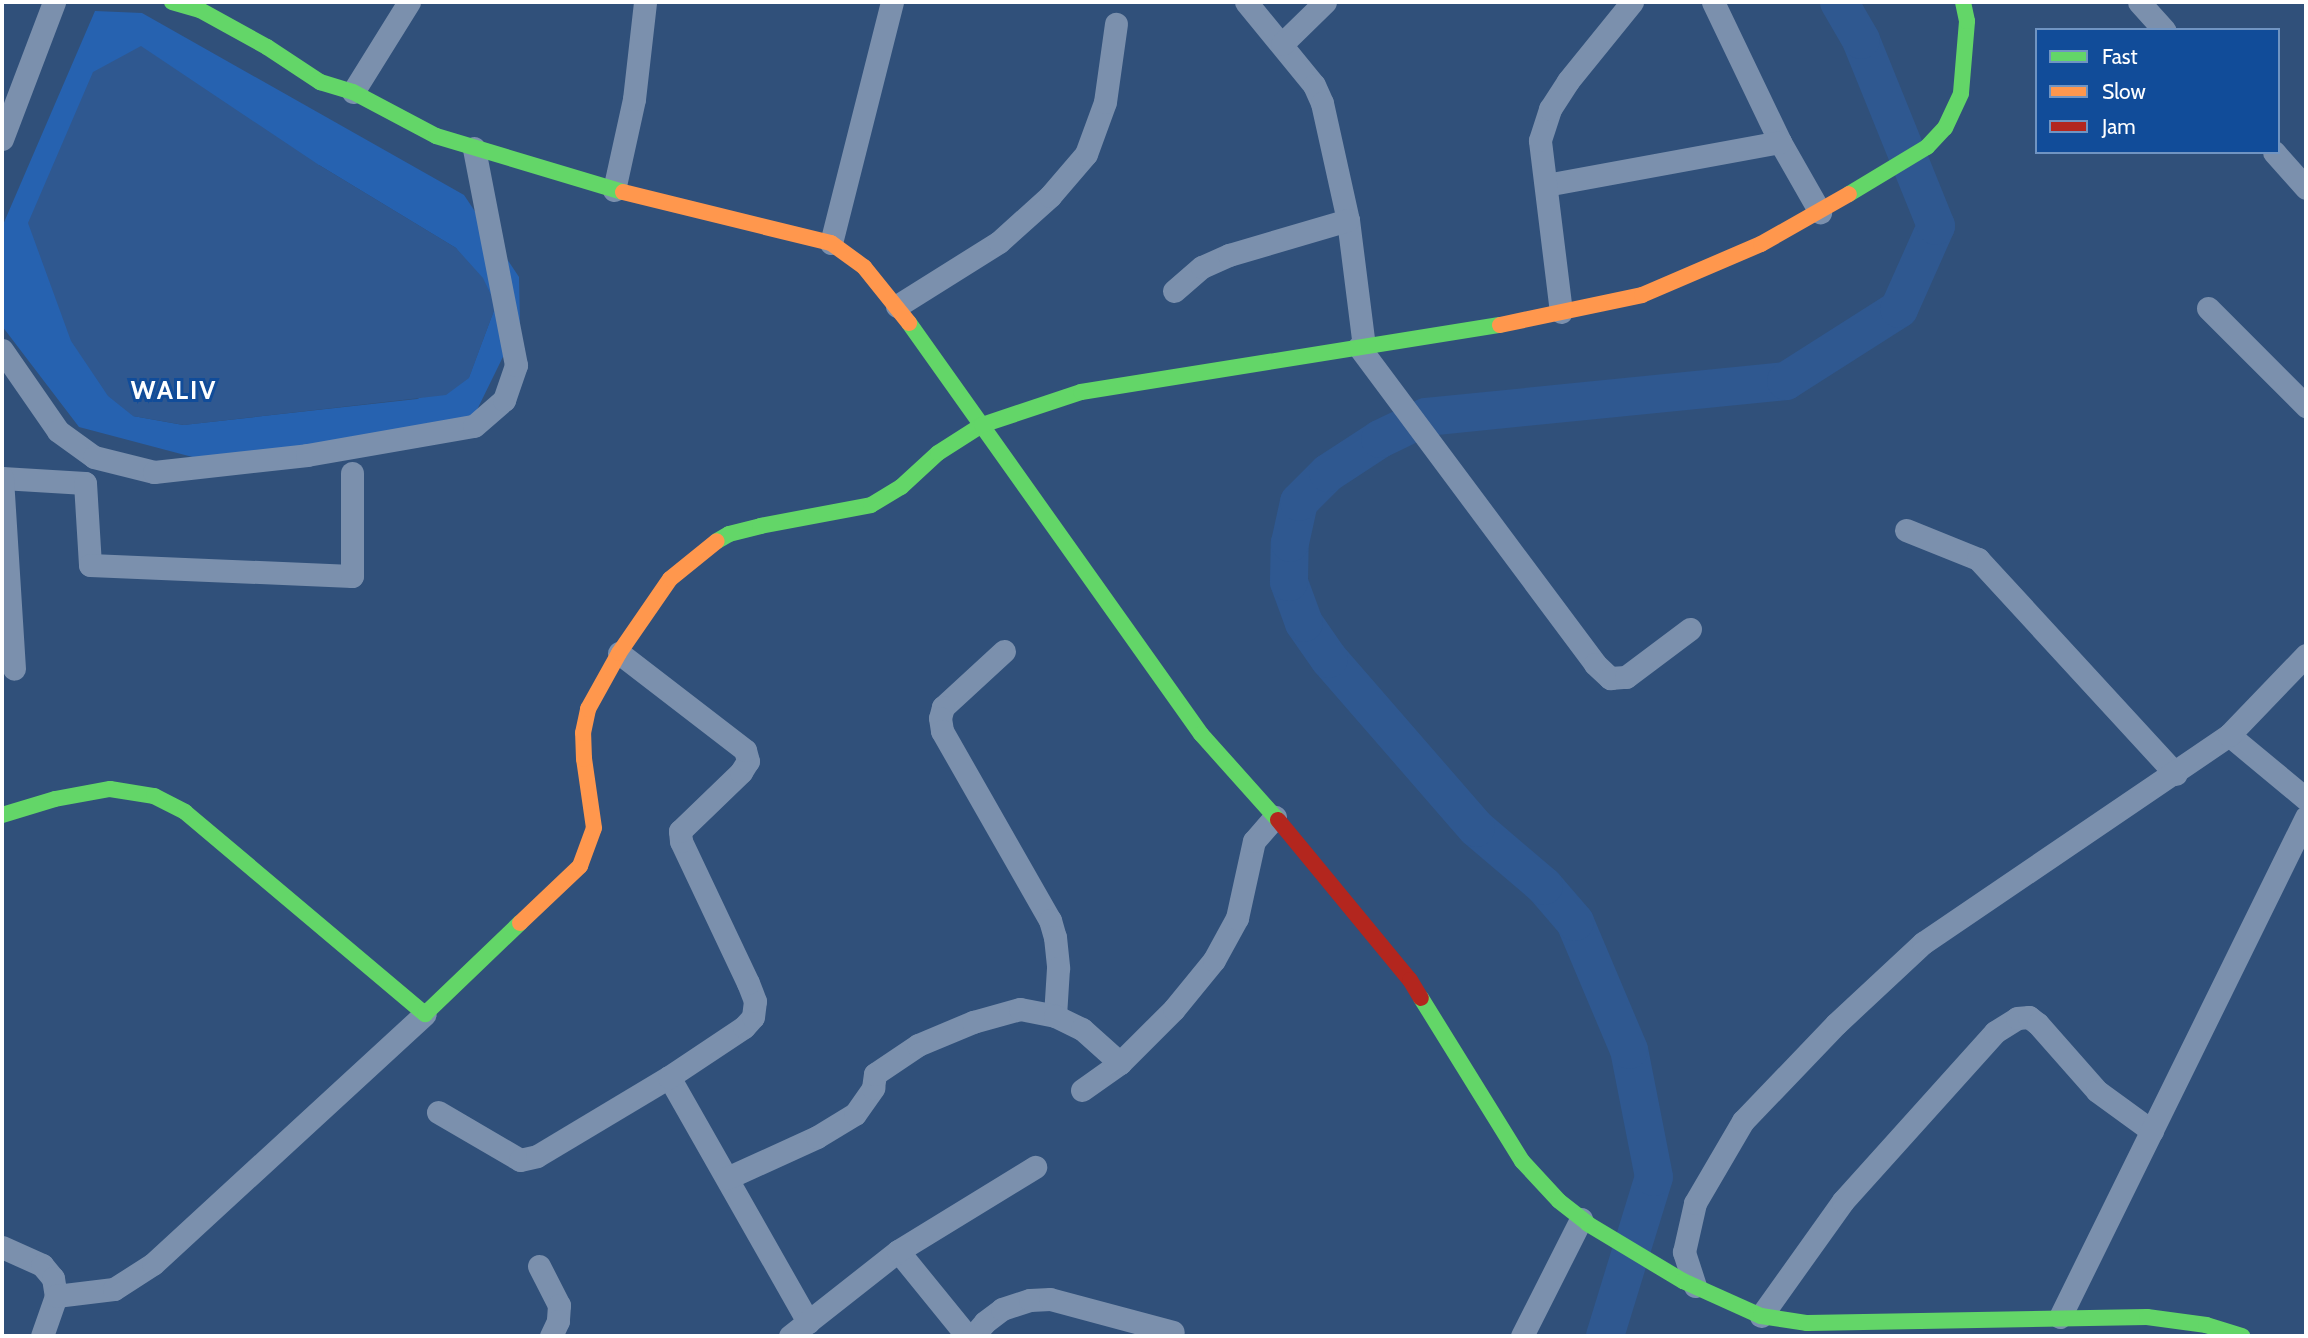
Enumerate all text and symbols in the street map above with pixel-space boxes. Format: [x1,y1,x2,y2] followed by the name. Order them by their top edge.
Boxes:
[2035,28,2280,154] legend
[2102,44,2138,69] text: Fast
[2102,79,2146,104] text: Slow
[2102,114,2136,139] text: Jam
[131,375,217,407] district label: WALIV

